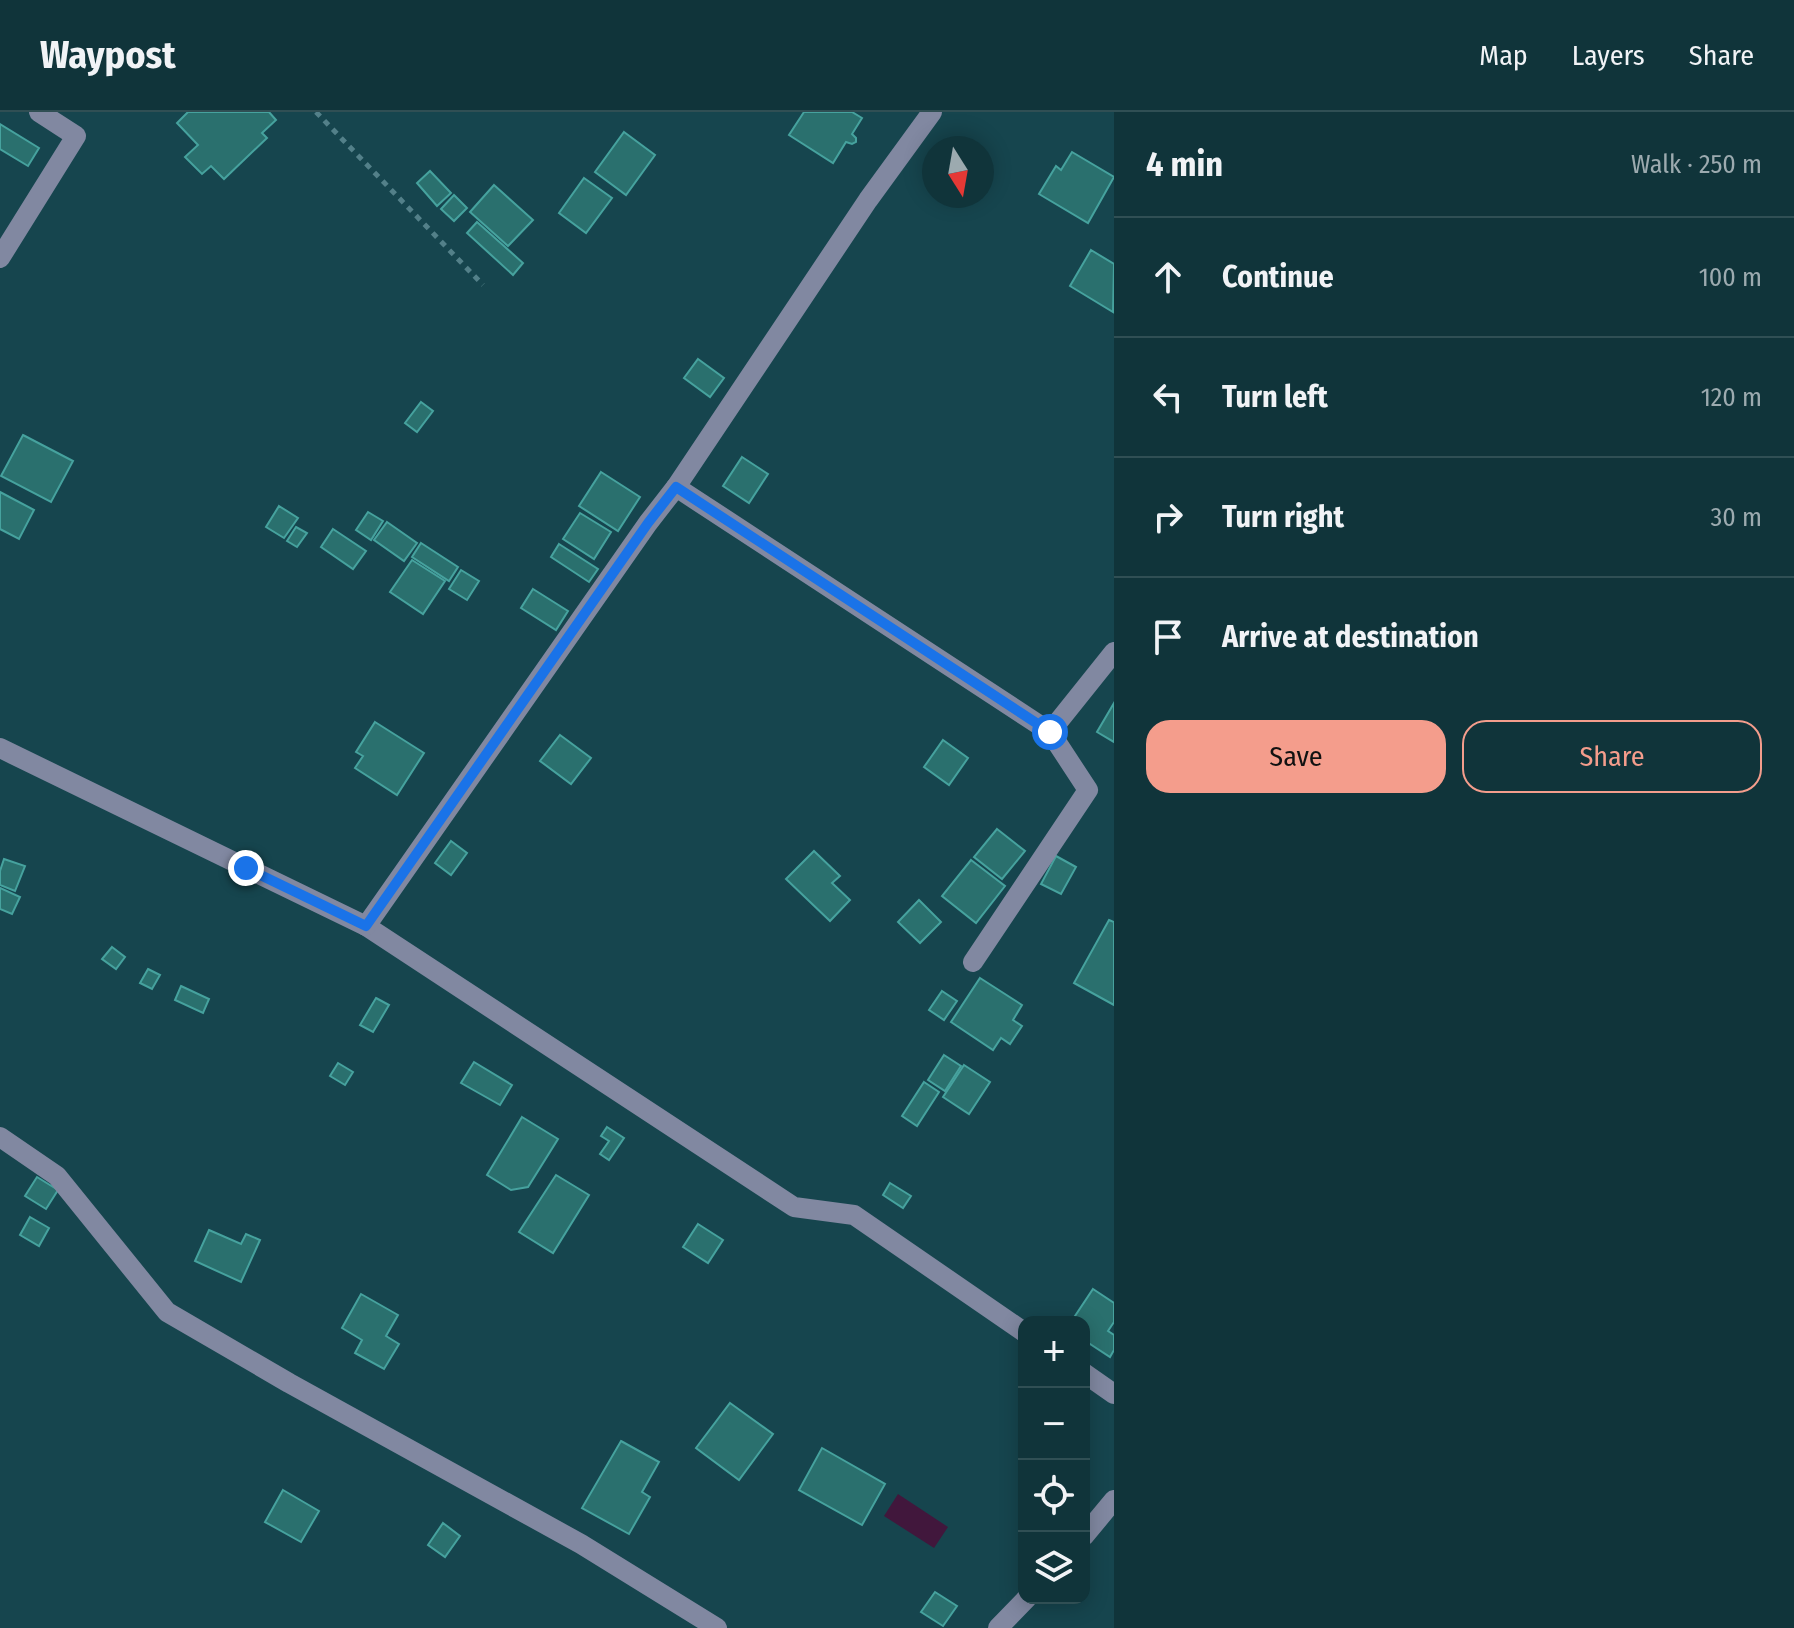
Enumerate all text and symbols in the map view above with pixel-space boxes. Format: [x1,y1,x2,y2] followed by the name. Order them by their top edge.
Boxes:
[40,32,176,78] text: Waypost
[1479,39,1528,72] text: Map
[1572,39,1645,72] text: Layers
[1689,39,1754,72] text: Share
[922,136,994,208] north arrow
[1146,144,1223,185] text: 4 min
[1631,149,1762,180] text: Walk · 250 m
[1146,255,1190,299] icon: ahead
[1222,259,1334,295] text: Continue
[1699,262,1762,293] text: 100 m
[1146,375,1190,419] icon: left
[1222,379,1328,415] text: Turn left
[1701,382,1762,413] text: 120 m
[1146,495,1190,539] icon: right
[1222,499,1344,535] text: Turn right
[1711,502,1762,533] text: 30 m
[1146,615,1190,659] icon: arrive
[1222,619,1479,655] text: Arrive at destination
[1032,714,1068,750] route start
[1146,720,1446,793] button: Save
[1462,720,1762,793] button: Share
[228,850,264,886] route end
[1018,1316,1090,1604] map controls
[1018,1316,1090,1388] button: +
[1018,1388,1090,1460] button: −
[1018,1460,1090,1532] button: locate
[1018,1532,1090,1604] button: layers

